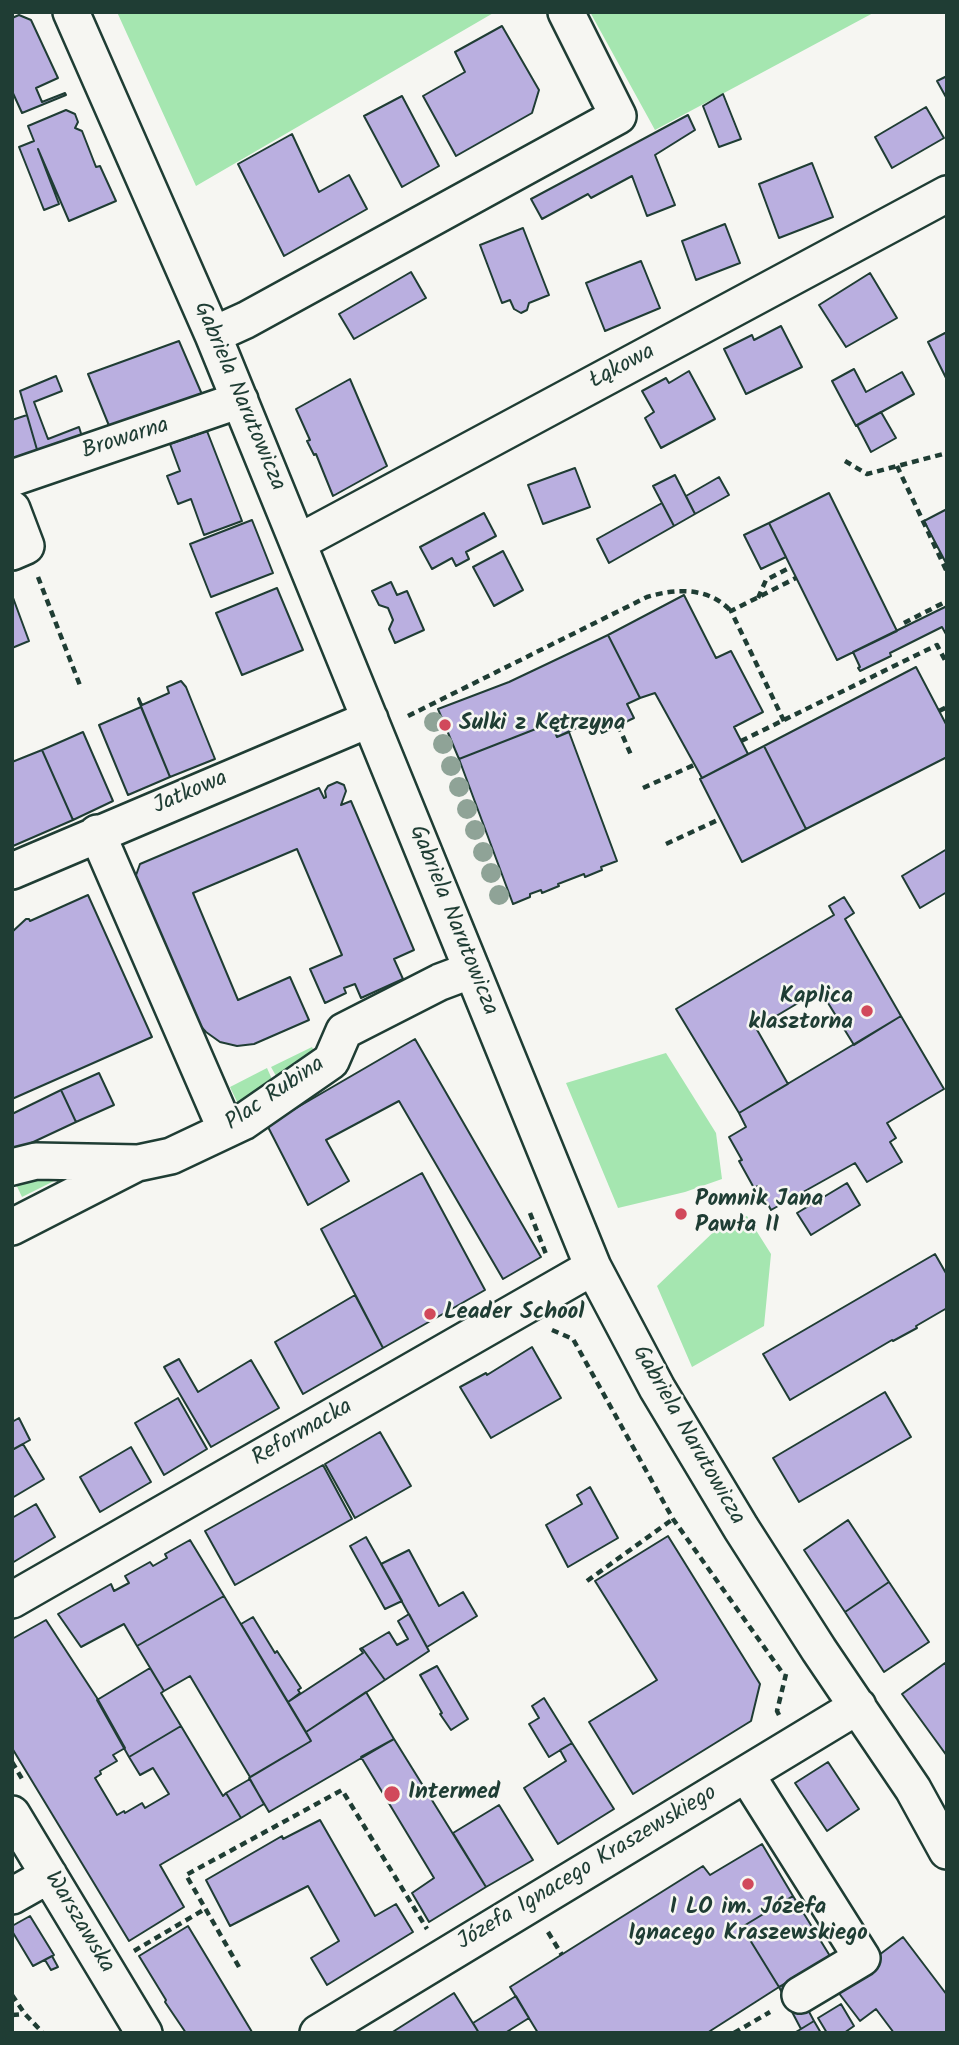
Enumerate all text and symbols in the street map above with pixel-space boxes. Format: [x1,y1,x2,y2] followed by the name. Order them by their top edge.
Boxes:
[186,298,290,496] street label: Gabriela Narutowicza
[586,339,660,397] street label: Łąkowa
[79,413,173,467] street label: Browarna
[459,711,626,739] place label: Sulki z Kętrzyna
[437,717,453,733] marker: Sulki z Kętrzyna
[150,766,232,822] street label: Jatkowa
[401,822,503,1020] street label: Gabriela Narutowicza
[748,984,853,1038] place label: Kaplica klasztorna
[859,1003,875,1019] marker: Kaplica klasztorna
[221,1052,331,1138] street label: Plac Rubina
[695,1187,823,1241] place label: Pomnik Jana Pawła II
[673,1206,689,1222] marker: Pomnik Jana Pawła II
[444,1300,584,1328] place label: Leader School
[422,1306,438,1322] marker: Leader School
[624,1341,750,1531] street label: Gabriela Narutowicza
[248,1394,358,1474] street label: Reformacka
[408,1780,500,1808] place label: Intermed
[453,1780,723,1958] street label: Józefa Ignacego Kraszewskiego
[382,1784,402,1804] marker: Intermed
[37,1867,119,1979] street label: Warszawska
[740,1876,756,1892] marker: I LO im. Józefa Ignacego Kraszewskiego
[628,1895,868,1949] place label: I LO im. Józefa Ignacego Kraszewskiego

